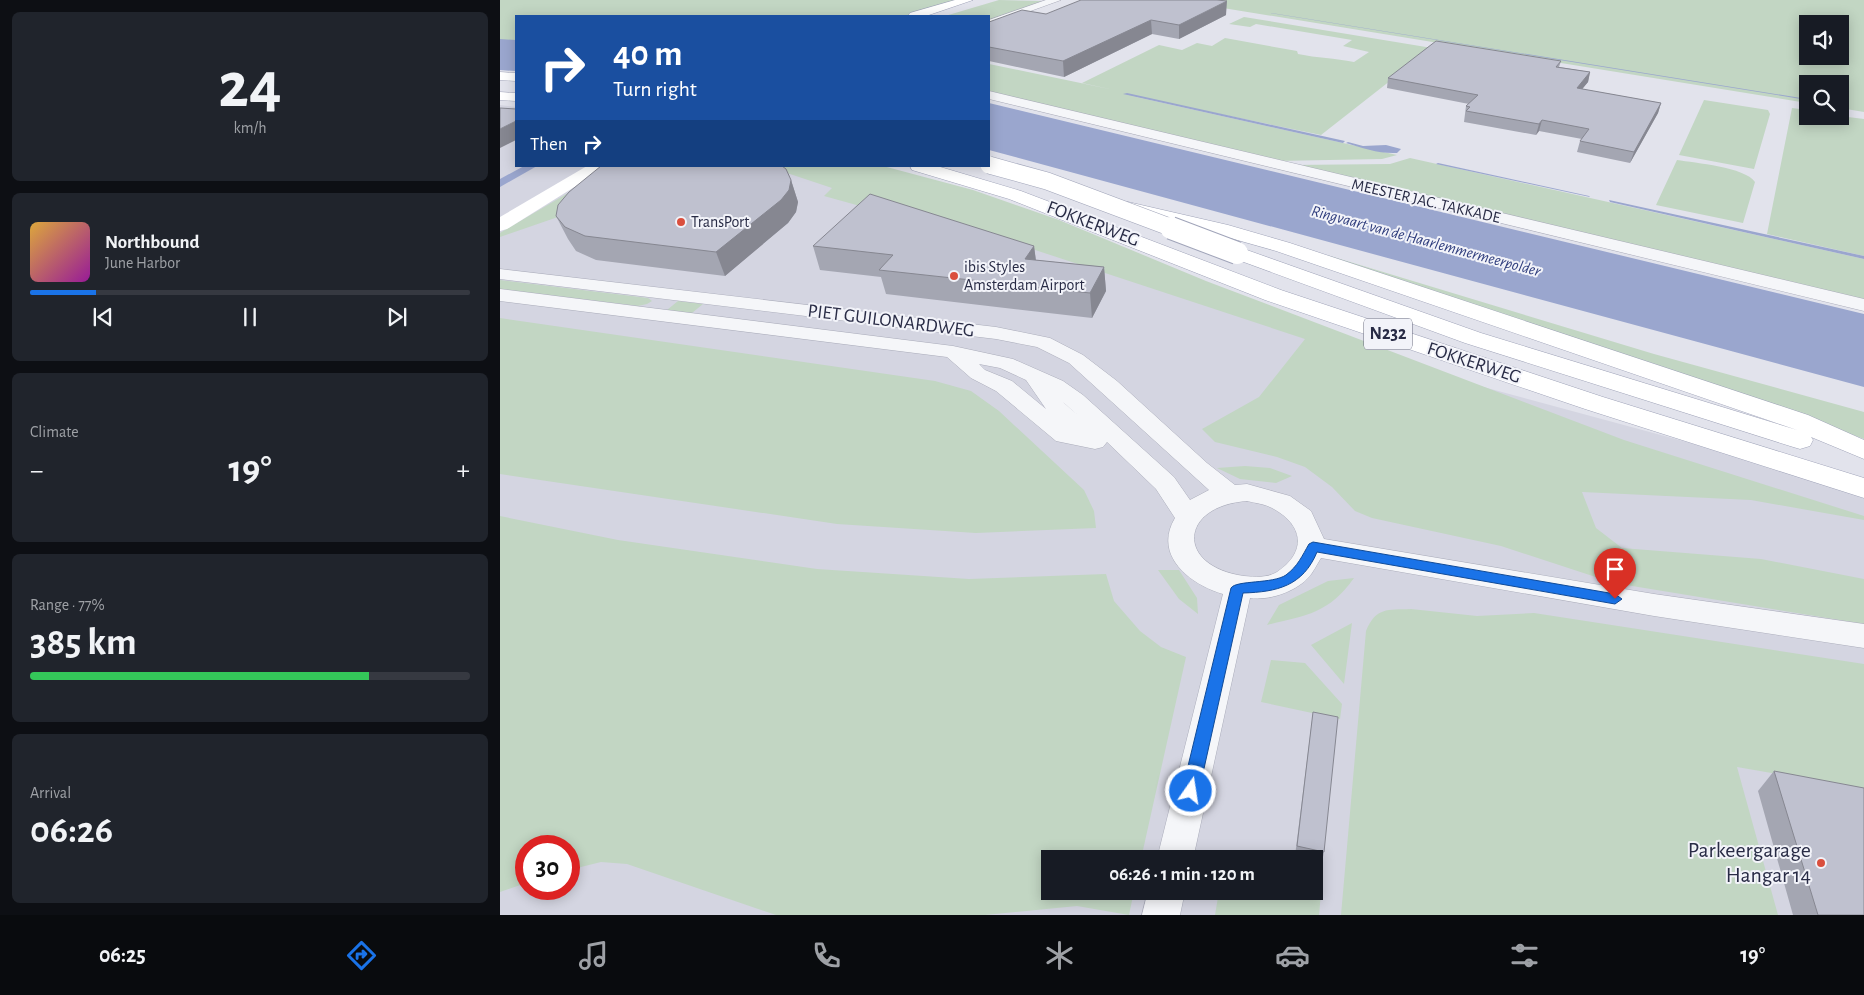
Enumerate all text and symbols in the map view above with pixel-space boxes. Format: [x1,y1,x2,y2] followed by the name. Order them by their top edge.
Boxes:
[1799,15,1849,125] map controls
[1799,15,1849,65] button: sound
[530,35,595,100] icon: right
[613,37,682,72] text: 40 m
[218,54,282,119] text: 24
[1799,75,1849,125] button: search
[613,78,697,100] text: Turn right
[233,120,267,136] text: km/h
[578,130,606,158] icon: right
[530,135,568,154] text: Then
[1350,176,1502,226] street label: MEESTER JAC. TAKKADE
[1044,198,1142,250] street label: FOKKERWEG
[1309,203,1543,281] water label: Ringvaart van de Haarlemmermeerpolder
[691,214,749,230] place label: TransPort
[675,216,687,228] marker: TransPort
[105,233,200,252] text: Northbound
[105,255,180,271] text: June Harbor
[964,259,1085,293] place label: ibis Styles Amsterdam Airport
[948,270,960,282] marker: ibis Styles Amsterdam Airport
[806,301,976,341] street label: PIET GUILONARDWEG
[89,303,117,331] icon: previous
[236,303,264,331] icon: pause
[383,303,411,331] icon: next
[1364,318,1412,349] road number: N232
[1425,339,1523,387] street label: FOKKERWEG
[30,424,79,440] text: Climate
[228,451,272,489] text: 19°
[30,457,43,485] text: −
[457,457,470,485] text: +
[1594,548,1636,599] pin
[1601,555,1629,583] icon: arrive
[30,597,105,613] text: Range · 77%
[30,624,137,662] text: 385 km
[1164,764,1216,816] position arrow
[30,785,71,801] text: Arrival
[30,812,113,850] text: 06:26
[515,835,580,900] speed limit sign: 30
[1688,839,1811,886] place label: Parkeergarage Hangar 14
[1815,857,1827,869] marker: Parkeergarage Hangar 14
[1109,865,1255,884] text: 06:26 · 1 min · 120 m
[344,938,379,973] icon: directions
[576,938,611,973] icon: music
[809,938,844,973] icon: phone
[1042,938,1077,973] icon: climate
[1275,938,1310,973] icon: car
[1507,938,1542,973] icon: filters
[99,944,146,966] text: 06:25
[1740,944,1765,966] text: 19°

